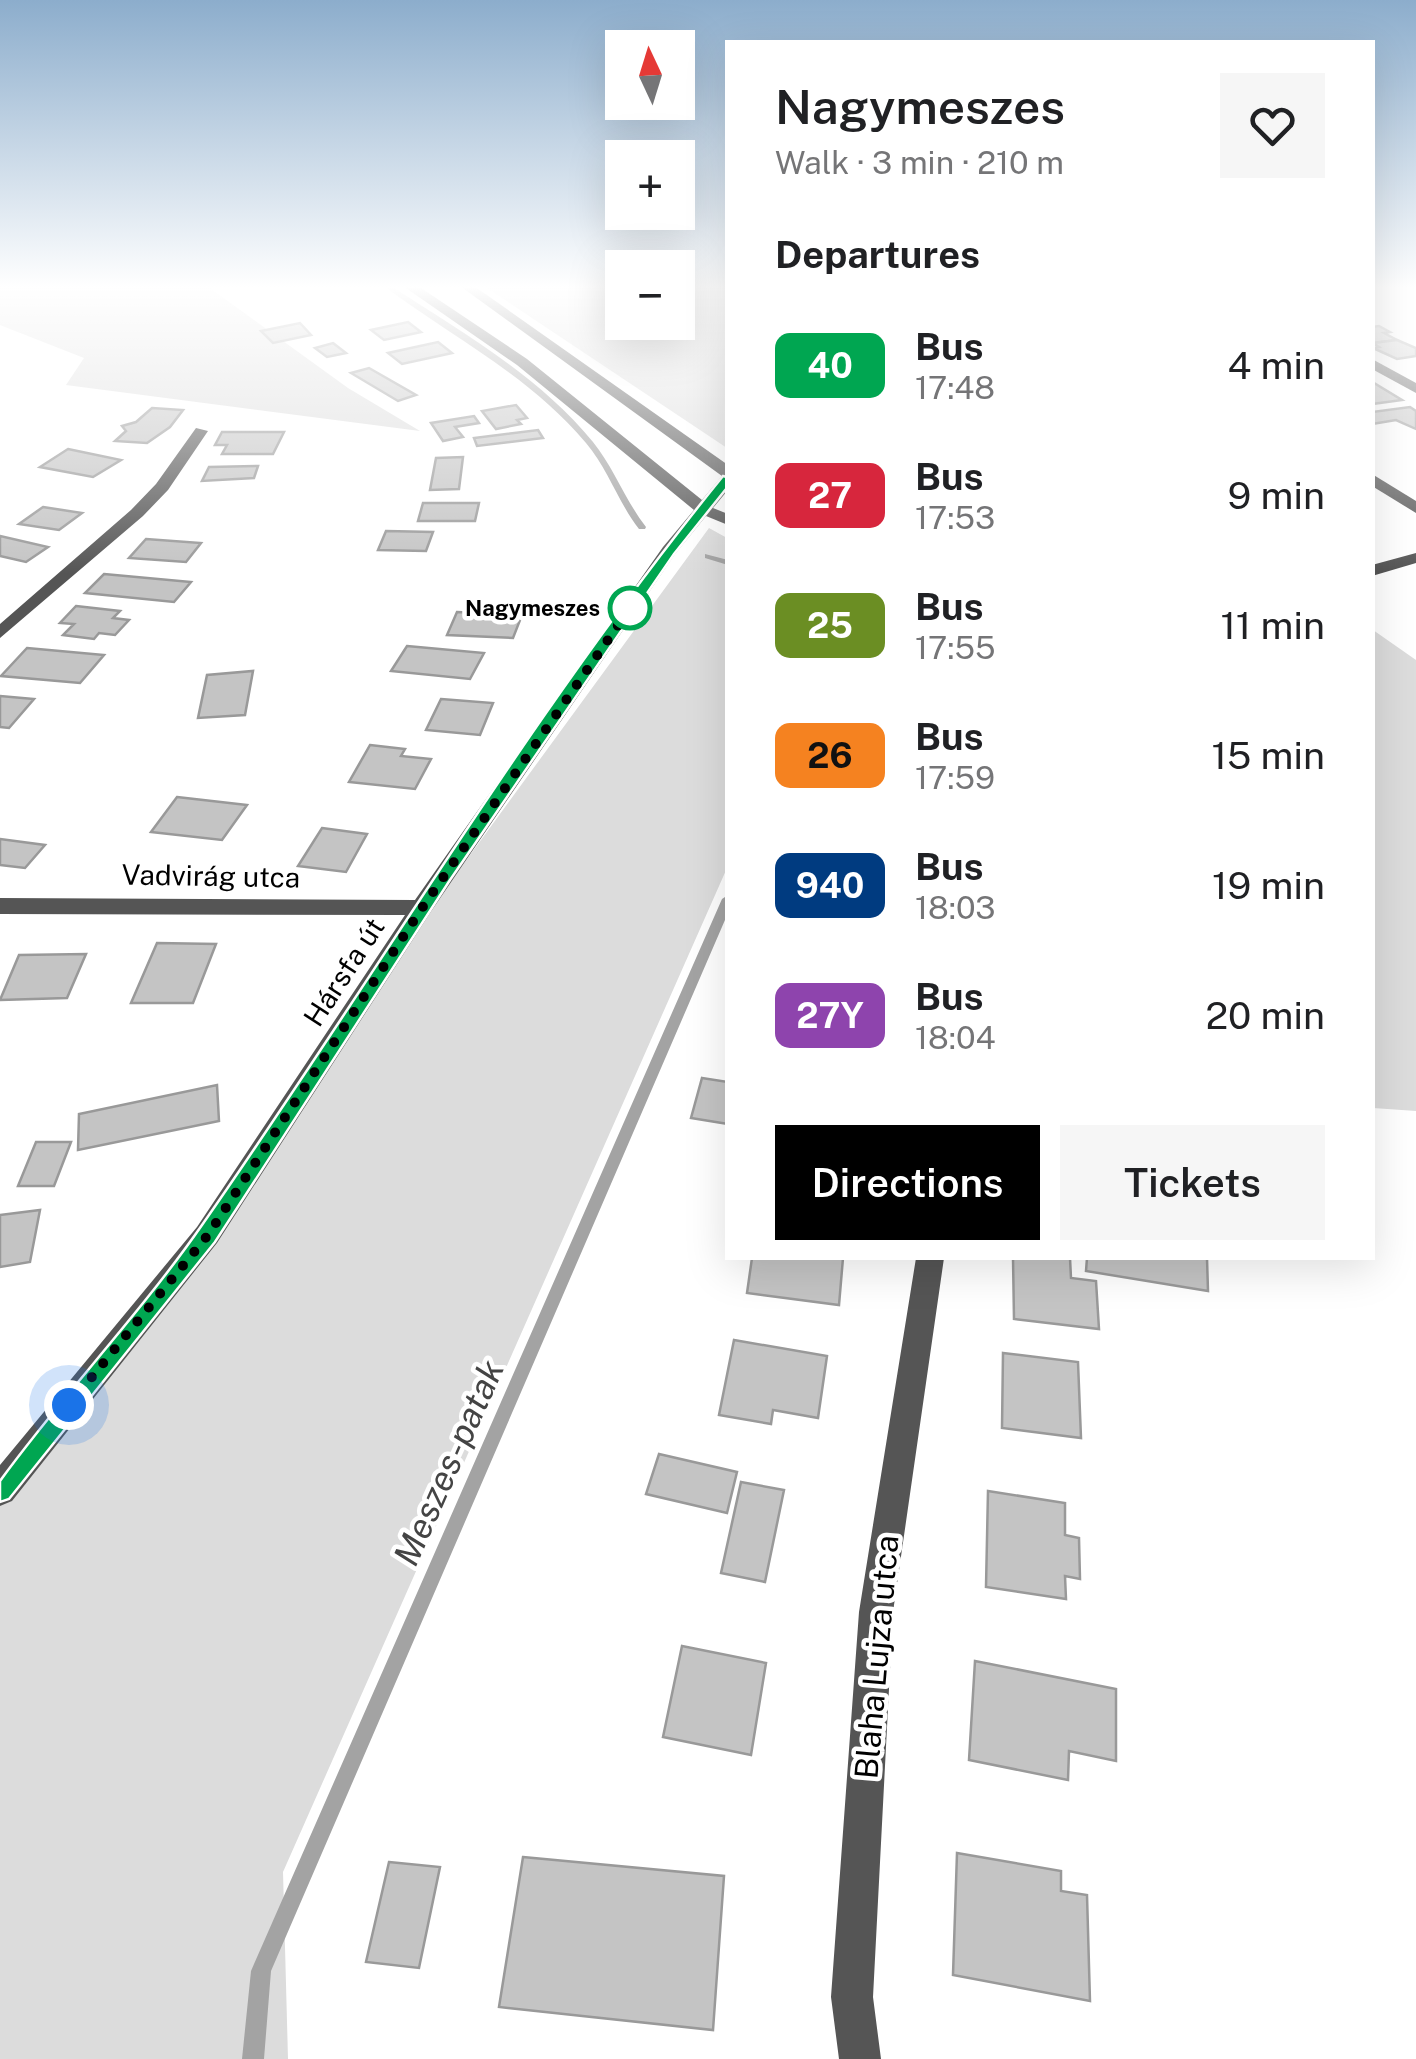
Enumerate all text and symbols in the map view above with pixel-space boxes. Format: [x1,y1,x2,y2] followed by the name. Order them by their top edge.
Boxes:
[605,30,695,120] north arrow
[605,30,695,340] map controls
[1220,73,1325,178] button: heart
[775,78,1065,135] text: Nagymeszes
[605,140,695,230] button: +
[775,144,1064,181] text: Walk · 3 min · 210 m
[775,232,980,277] text: Departures
[605,250,695,340] button: −
[915,324,984,369] text: Bus
[1227,343,1325,388] text: 4 min
[807,345,853,386] text: 40
[915,369,995,406] text: 17:48
[915,454,984,499] text: Bus
[1228,473,1325,518] text: 9 min
[808,475,852,516] text: 27
[915,499,995,536] text: 17:53
[915,584,984,629] text: Bus
[609,587,651,629] marker: Nagymeszes
[465,595,600,621] place label: Nagymeszes
[1220,603,1325,648] text: 11 min
[807,605,853,646] text: 25
[915,629,995,666] text: 17:55
[915,714,984,759] text: Bus
[1212,733,1325,778] text: 15 min
[807,735,853,776] text: 26
[915,759,995,796] text: 17:59
[915,844,984,889] text: Bus
[121,857,301,894] street label: Vadvirág utca
[1212,863,1325,908] text: 19 min
[796,865,864,906] text: 940
[915,889,996,926] text: 18:03
[296,911,391,1032] street label: Hársfa út
[915,974,984,1019] text: Bus
[1205,993,1325,1038] text: 20 min
[796,995,864,1036] text: 27Y
[915,1019,996,1056] text: 18:04
[775,1125,1040,1240] button: Directions
[1060,1125,1325,1240] button: Tickets
[385,1354,512,1572] water label: Meszes-patak
[44,1380,94,1430] your location
[847,1534,906,1780] street label: Blaha Lujza utca

